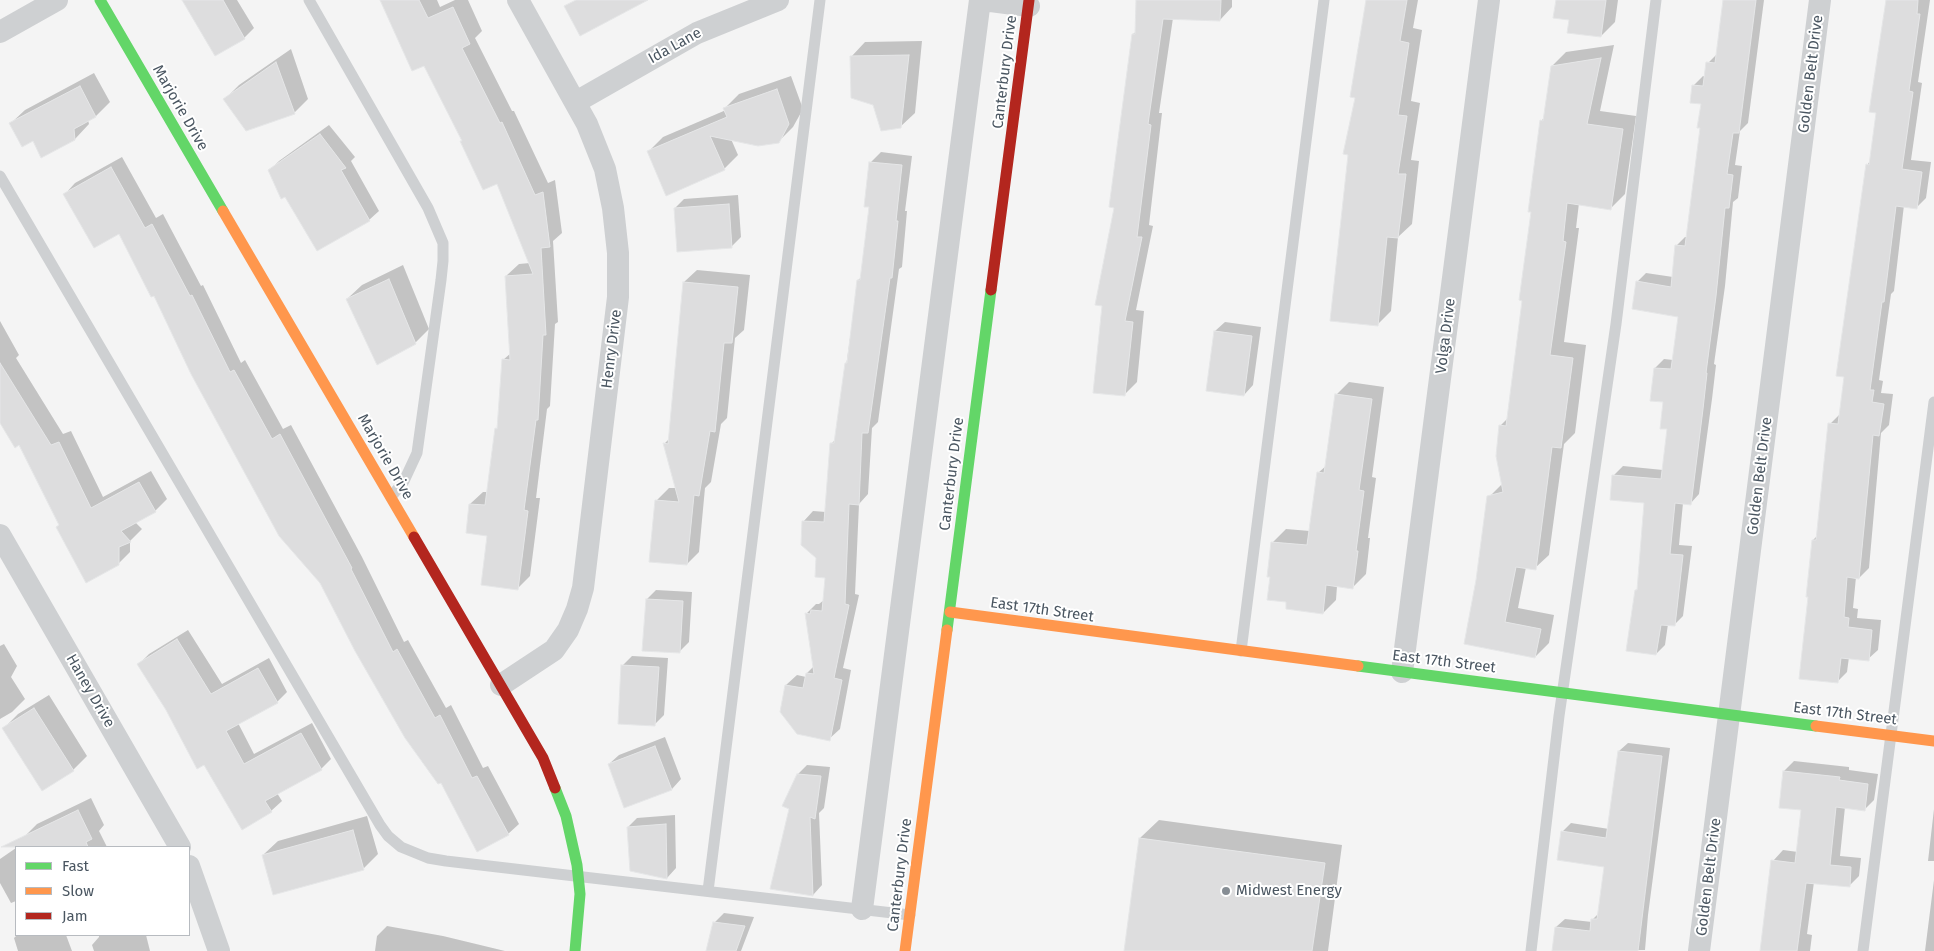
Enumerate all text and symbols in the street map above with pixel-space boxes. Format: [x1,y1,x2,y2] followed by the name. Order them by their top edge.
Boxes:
[989,14,1021,130] street label: Canterbury Drive
[1795,14,1827,134] street label: Golden Belt Drive
[645,24,705,68] street label: Ida Lane
[148,62,212,154] street label: Marjorie Drive
[1432,297,1460,375] street label: Volga Drive
[598,308,626,390] street label: Henry Drive
[353,411,417,503] street label: Marjorie Drive
[936,416,968,532] street label: Canterbury Drive
[1744,416,1776,536] street label: Golden Belt Drive
[989,594,1095,626] street label: East 17th Street
[1391,647,1497,677] street label: East 17th Street
[62,651,118,731] street label: Haney Drive
[1792,699,1898,729] street label: East 17th Street
[884,817,916,933] street label: Canterbury Drive
[1693,817,1725,937] street label: Golden Belt Drive
[15,846,190,936] legend
[62,857,89,875] text: Fast
[62,882,94,900] text: Slow
[1236,882,1342,900] place label: Midwest Energy
[1220,885,1232,897] marker: Midwest Energy
[62,907,88,925] text: Jam

